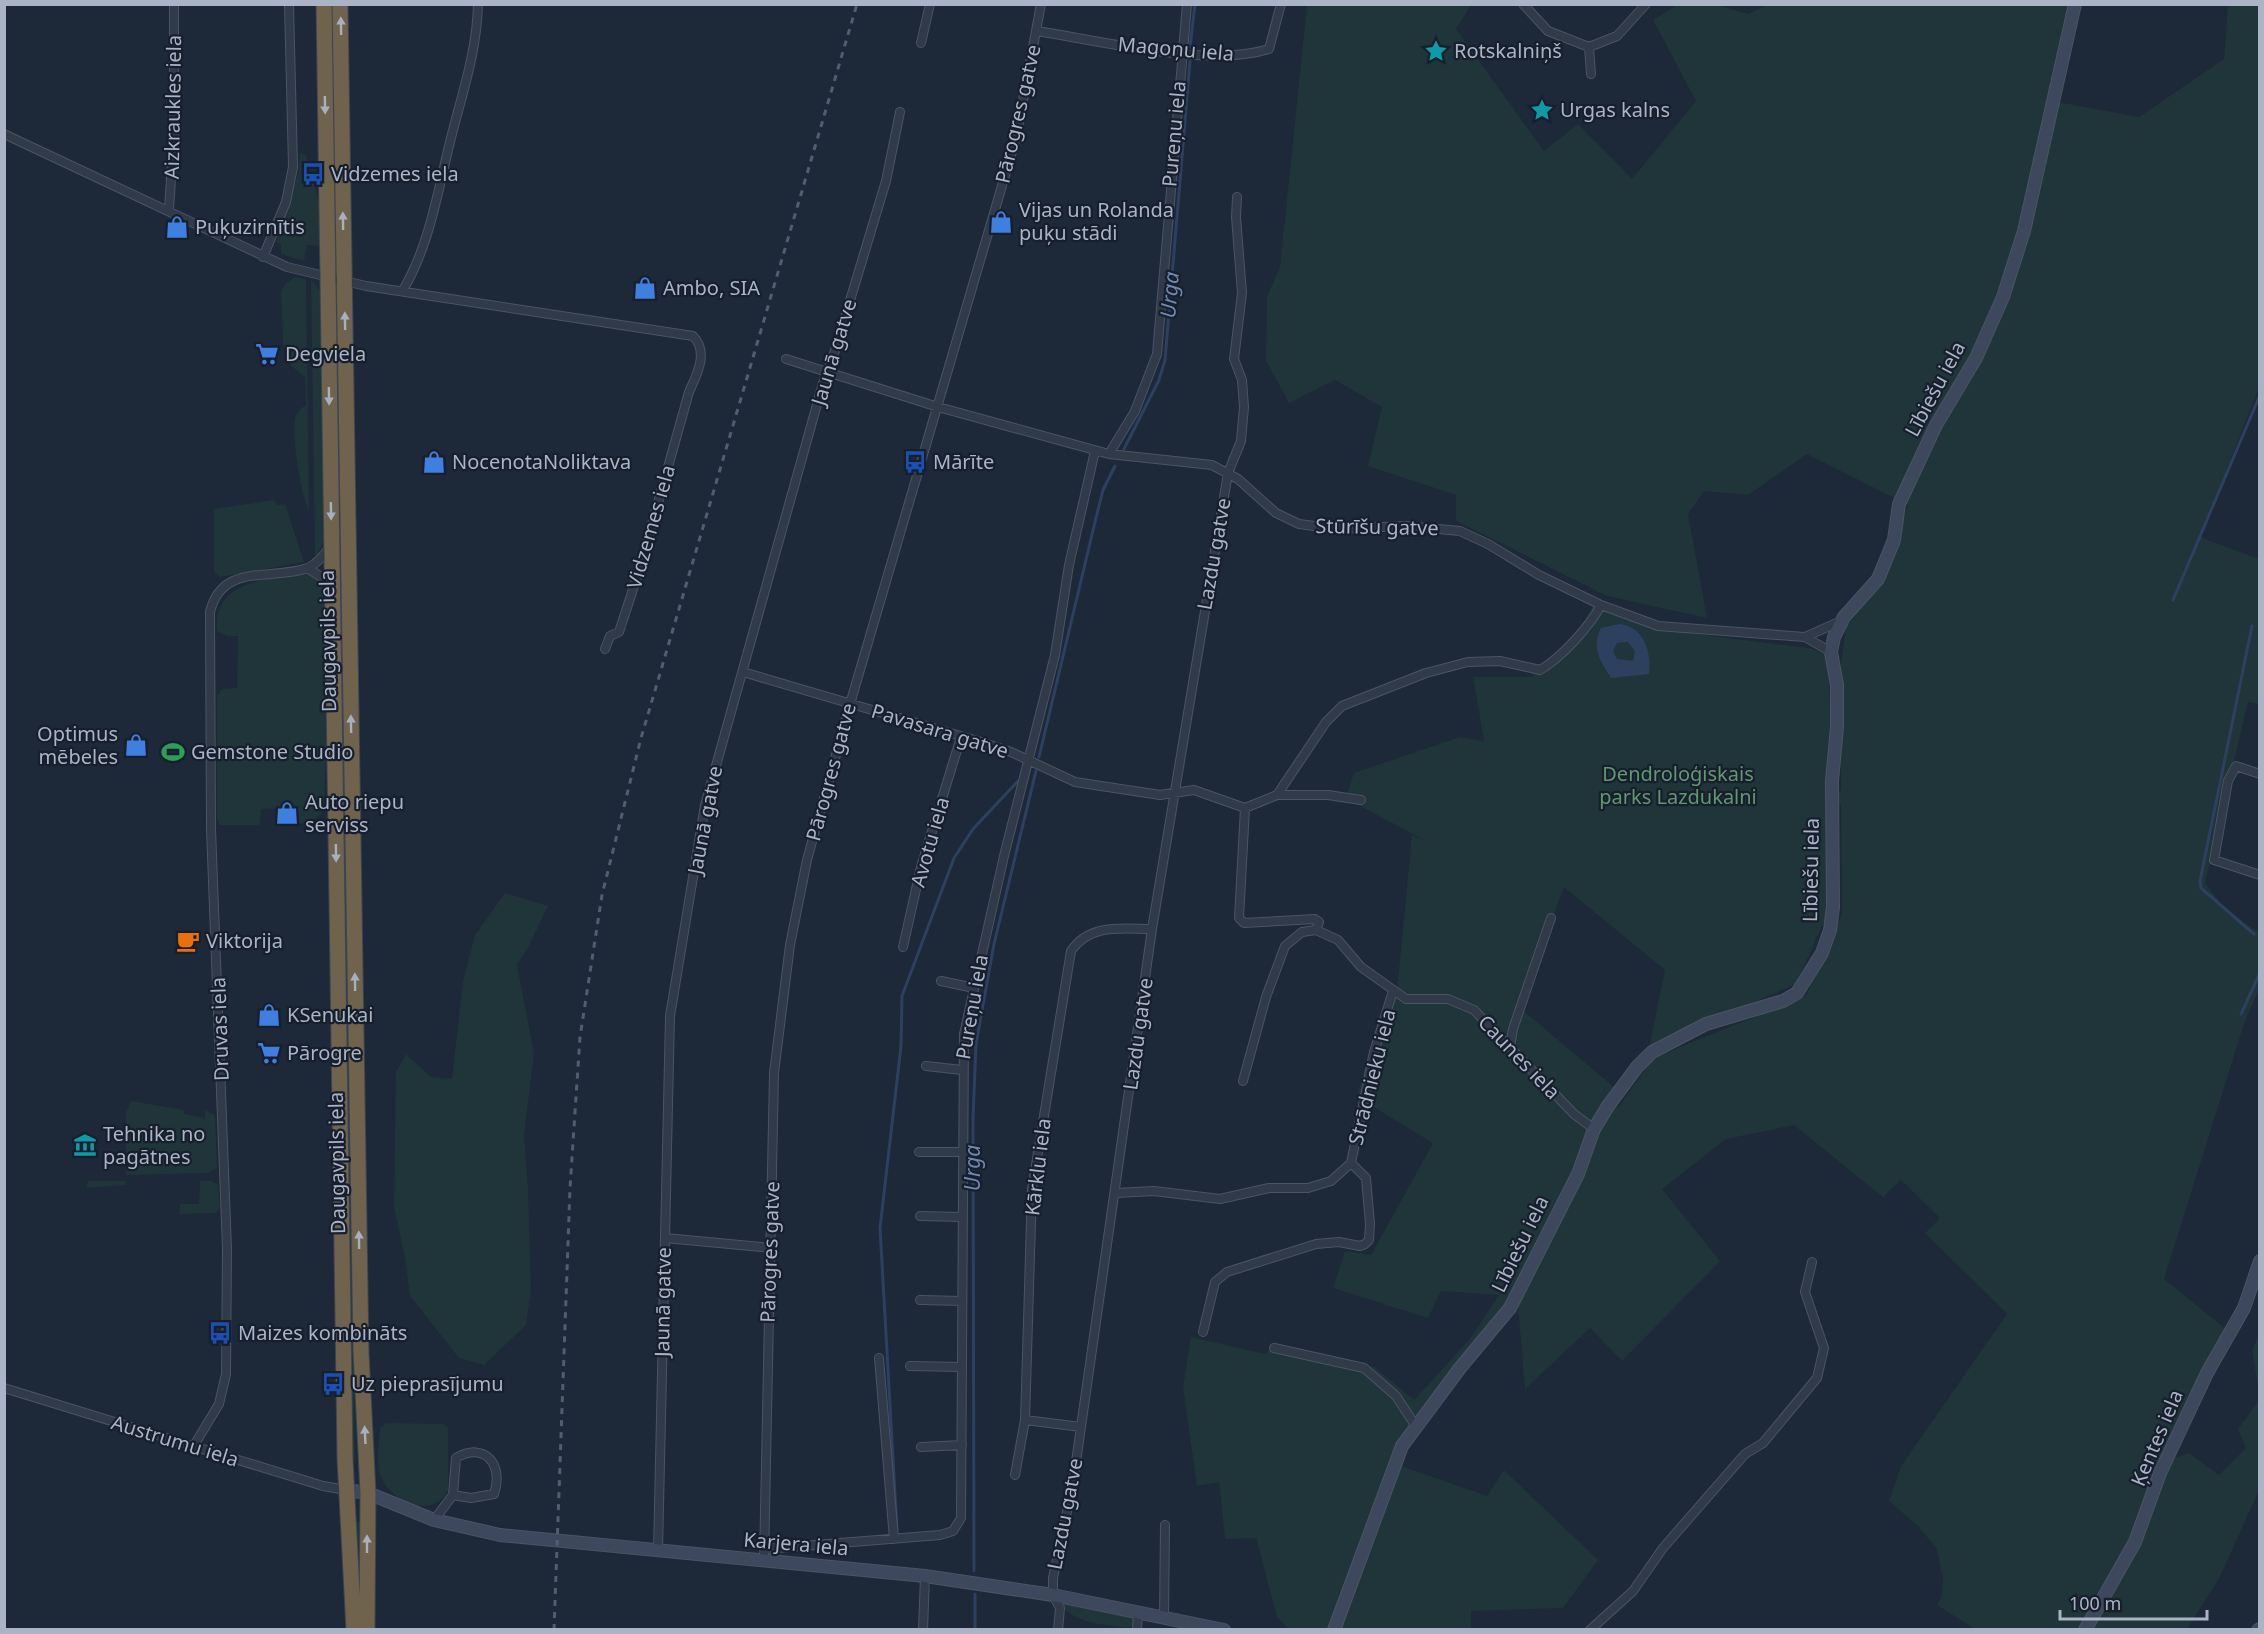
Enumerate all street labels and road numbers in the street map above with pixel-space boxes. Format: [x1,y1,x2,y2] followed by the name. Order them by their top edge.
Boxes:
[1117,30,1235,67] street label: Magoņu iela
[158,35,187,179] street label: Aizkraukles iela
[988,42,1047,186] street label: Pārogres gatve
[1155,80,1192,188] street label: Pureņu iela
[804,295,863,410] street label: Jaunā gatve
[1898,336,1971,441] street label: Lībiešu iela
[620,462,681,592] street label: Vidzemes iela
[1190,496,1237,612] street label: Lazdu gatve
[1315,512,1439,541] street label: Stūrīšu gatve
[313,570,342,712] street label: Daugavpils iela
[868,697,1012,764] street label: Pavasara gatve
[799,700,862,844] street label: Pārogres gatve
[680,763,728,878] street label: Jaunā gatve
[904,794,955,890] street label: Avotu iela
[1796,818,1825,922] street label: Lībiešu iela
[949,952,994,1062] street label: Pureņu iela
[204,976,235,1082] street label: Druvas iela
[1116,976,1159,1092] street label: Lazdu gatve
[1342,1006,1401,1148] street label: Strādnieku iela
[1472,1009,1566,1105] street label: Caunes iela
[322,1092,351,1234] street label: Daugavpils iela
[1018,1117,1057,1217] street label: Kārklu iela
[754,1181,785,1323] street label: Pārogres gatve
[1485,1191,1555,1297] street label: Lībiešu iela
[648,1247,677,1359] street label: Jaunā gatve
[2124,1386,2189,1490] street label: Ķentes iela
[108,1408,242,1473] street label: Austrumu iela
[1040,1456,1089,1572] street label: Lazdu gatve
[742,1525,850,1562] street label: Karjera iela

